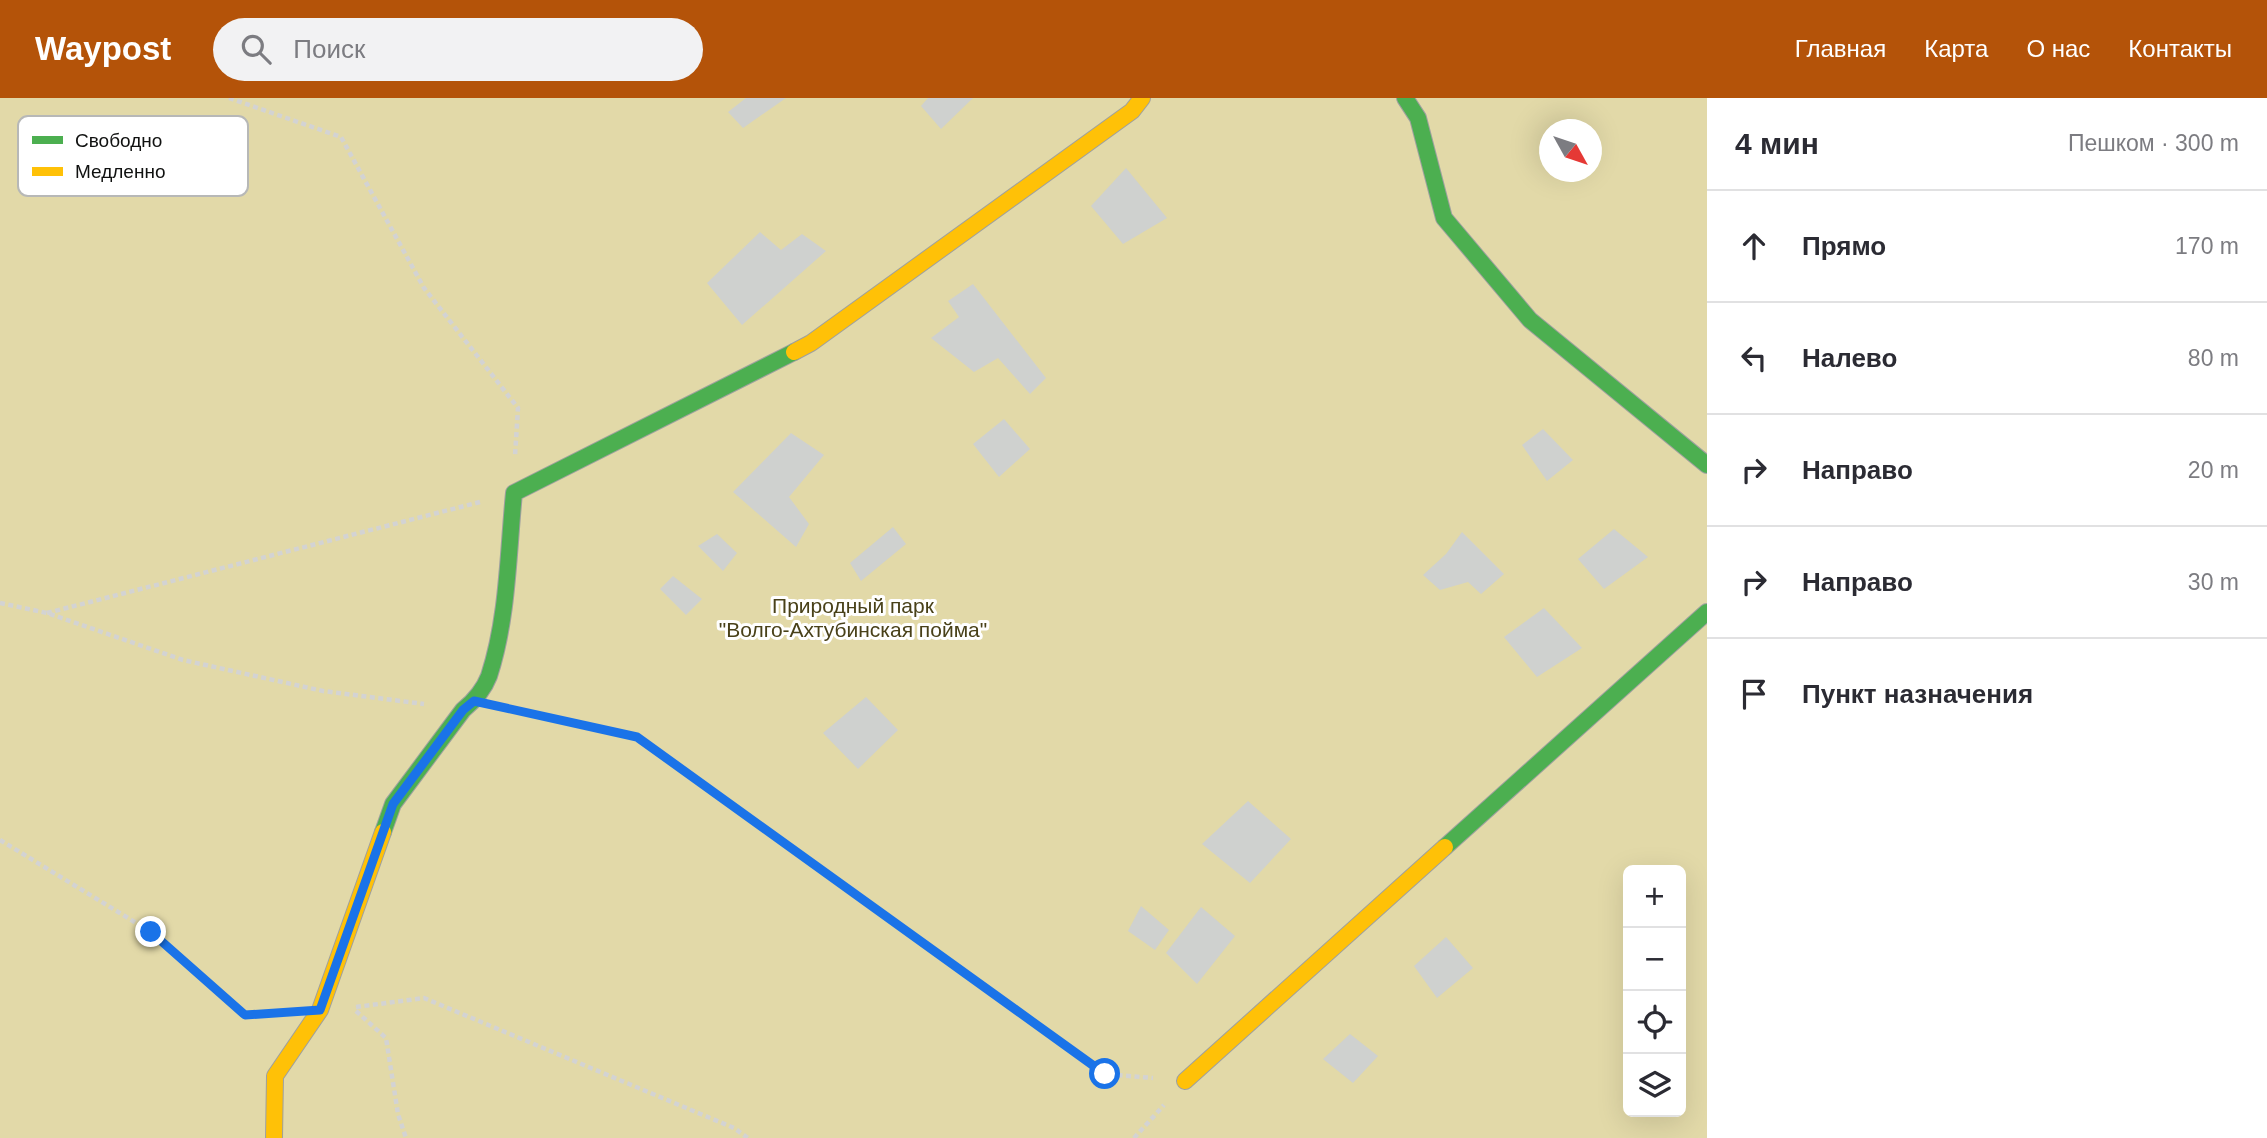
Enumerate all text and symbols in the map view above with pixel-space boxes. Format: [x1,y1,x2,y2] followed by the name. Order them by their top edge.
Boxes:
[213,18,703,81] search box
[35,30,171,67] text: Waypost
[237,30,275,68] icon: search
[293,34,365,64] text: Поиск
[1795,35,1886,62] text: Главная
[1924,35,1988,62] text: Карта
[2026,35,2090,62] text: О нас
[2128,35,2232,62] text: Контакты
[18,116,248,196] legend
[1539,119,1602,182] north arrow
[1735,127,1819,160] text: 4 мин
[75,130,162,151] text: Свободно
[2068,130,2239,156] text: Пешком · 300 m
[75,161,165,182] text: Медленно
[1735,227,1773,265] icon: ahead
[1802,231,1886,261] text: Прямо
[2175,233,2239,259] text: 170 m
[1735,339,1773,377] icon: left
[1802,343,1897,373] text: Налево
[2188,345,2239,371] text: 80 m
[1735,451,1773,489] icon: right
[1802,455,1913,485] text: Направо
[2188,457,2239,483] text: 20 m
[1735,563,1773,601] icon: right
[1802,567,1913,597] text: Направо
[2188,569,2239,595] text: 30 m
[719,594,987,641] park label: Природный парк "Волго-Ахтубинская пойма"
[1735,675,1773,713] icon: arrive
[1802,679,2033,709] text: Пункт назначения
[1623,865,1686,1117] map controls
[1623,865,1686,928] button: +
[135,916,166,947] route end
[1623,928,1686,991] button: −
[1623,991,1686,1054] button: locate
[1623,1054,1686,1117] button: layers
[1089,1058,1120,1089] route start

